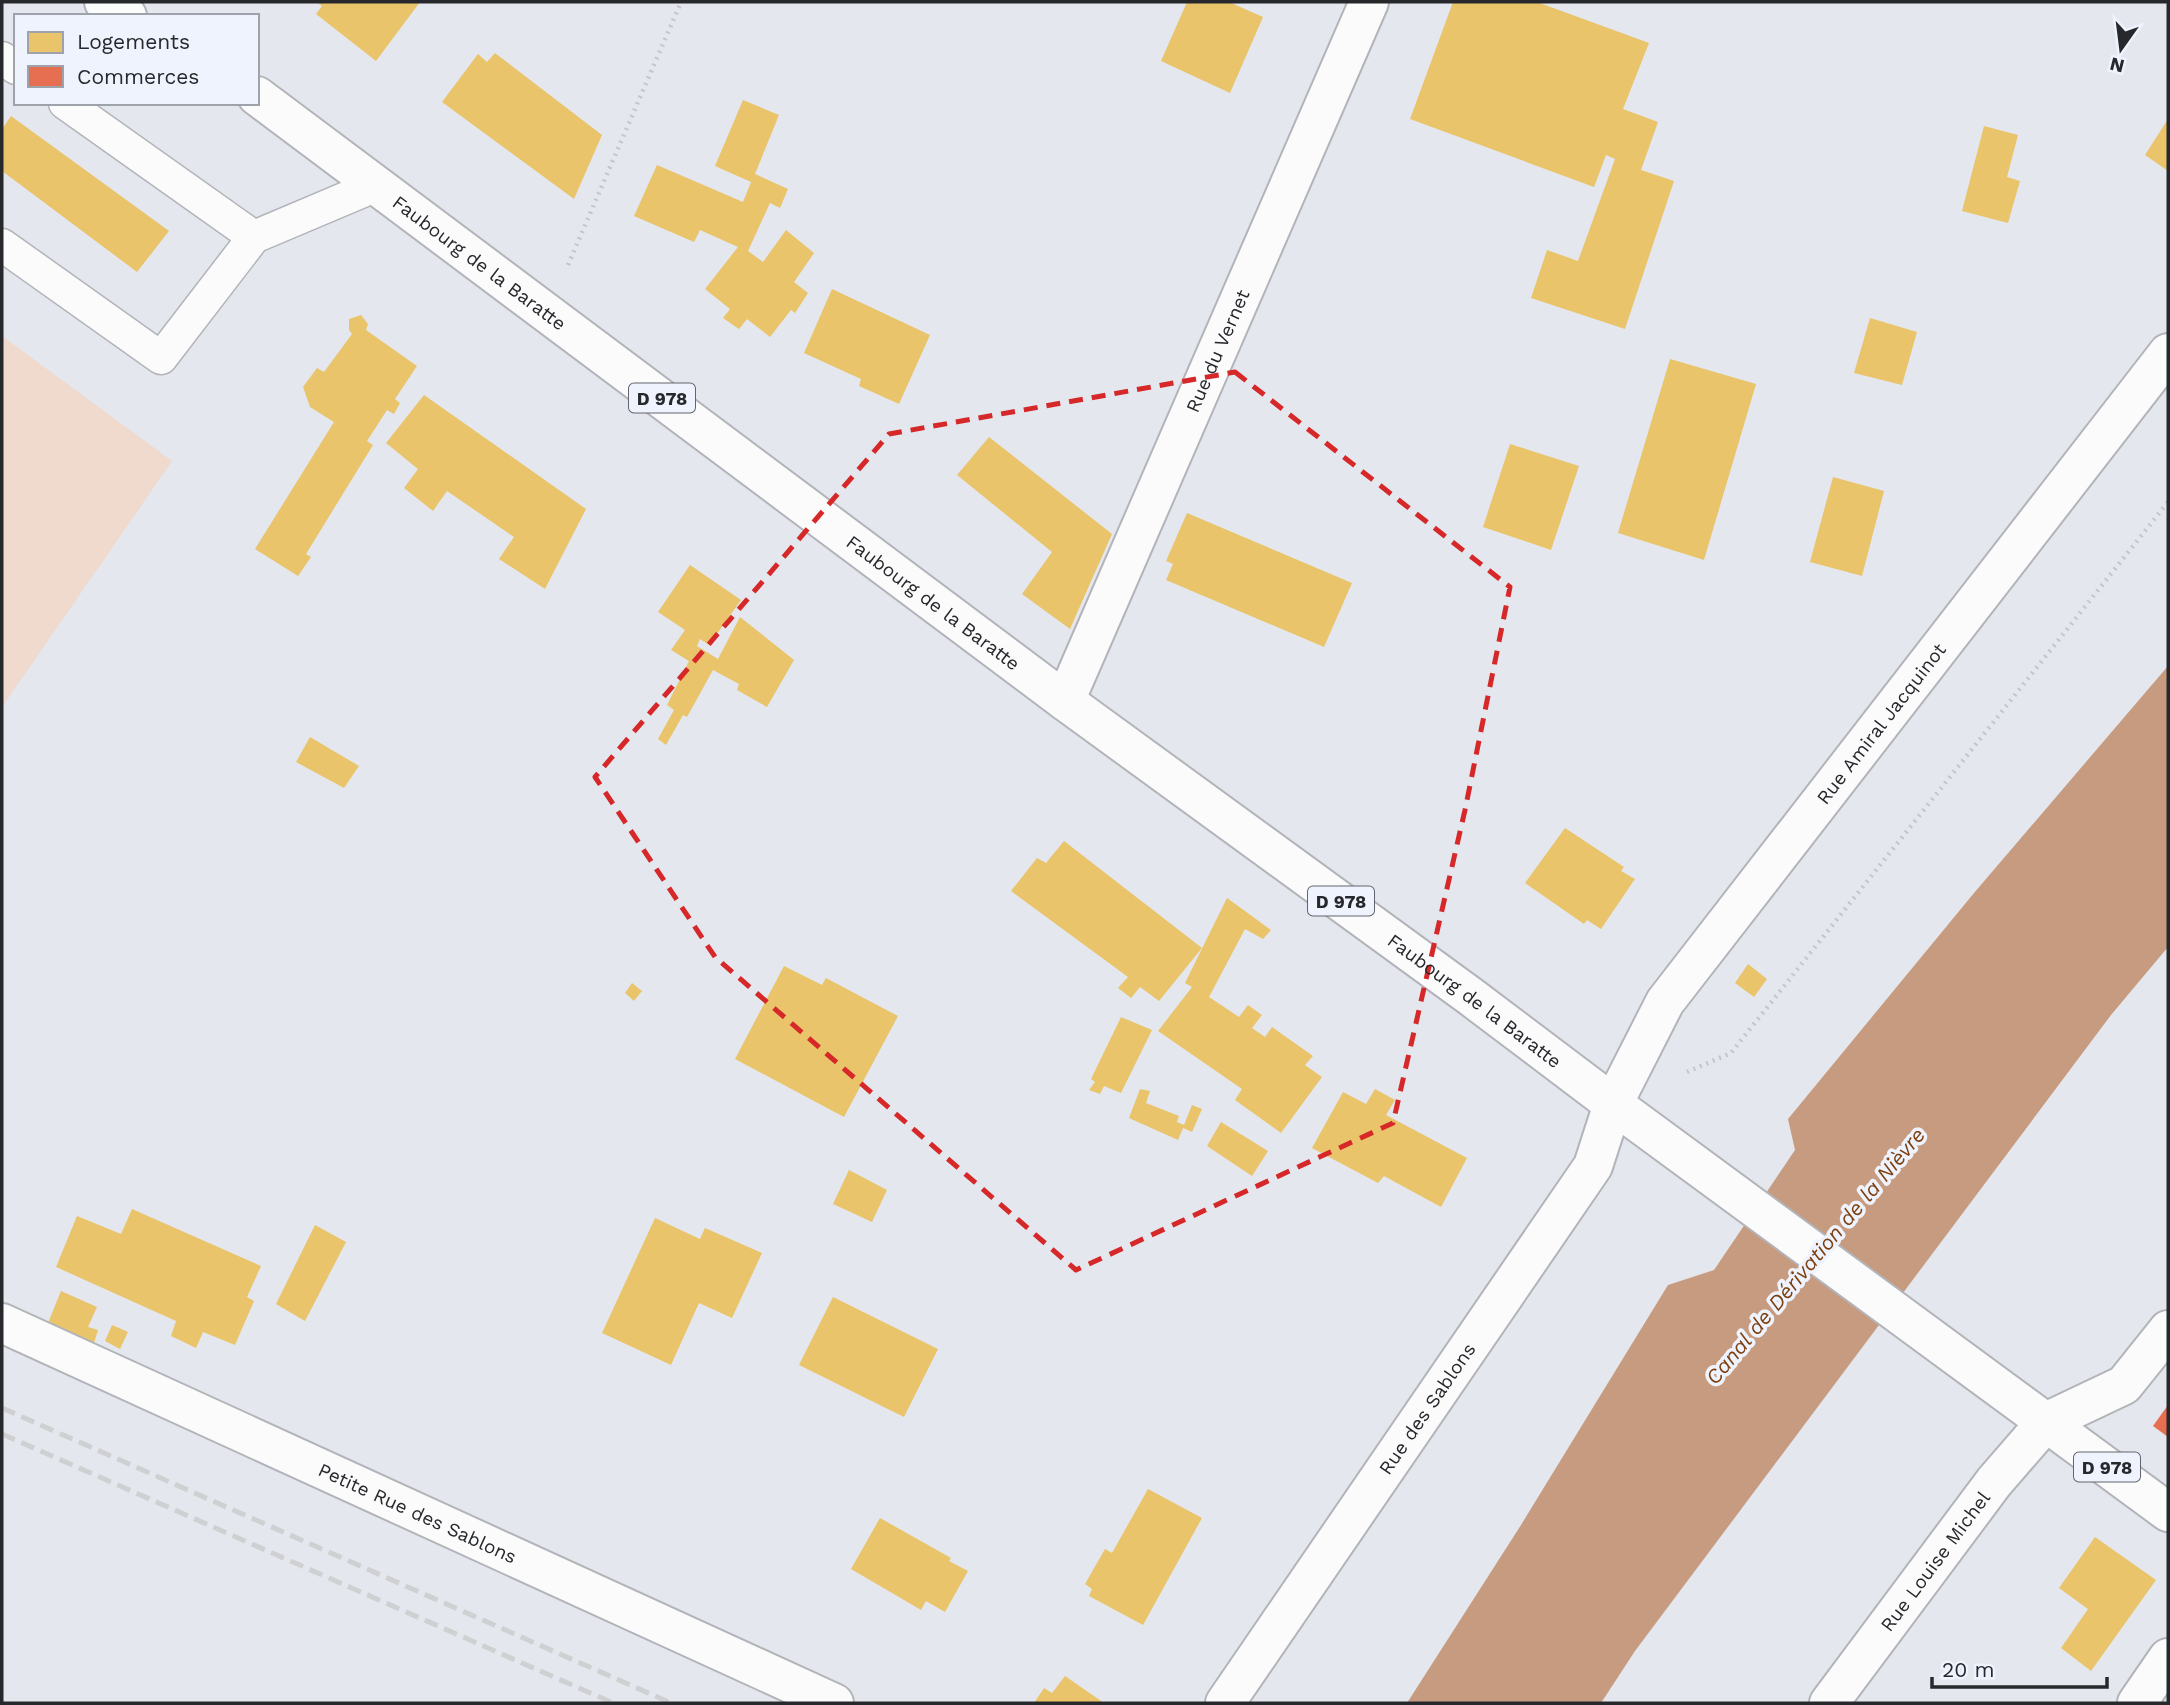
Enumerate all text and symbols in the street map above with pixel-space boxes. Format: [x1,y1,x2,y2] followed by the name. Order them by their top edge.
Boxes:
[14,14,259,105] legend
[2086,14,2156,84] north arrow
[77,29,190,54] text: Logements
[2107,52,2127,78] text: N
[77,64,199,89] text: Commerces
[388,190,571,335] street label: Faubourg de la Baratte
[1181,286,1254,416] street label: Rue du Vernet
[629,384,695,412] road number: D 978
[842,530,1025,675] street label: Faubourg de la Baratte
[1811,638,1951,808] street label: Rue Amiral Jacquinot
[1308,887,1374,916] road number: D 978
[1383,928,1566,1073] street label: Faubourg de la Baratte
[1700,1122,1930,1390] water label: Canal de Dérivation de la Nièvre
[1374,1338,1480,1479] street label: Rue des Sablons
[2074,1452,2140,1482] road number: D 978
[315,1458,520,1568] street label: Petite Rue des Sablons
[1875,1486,1995,1636] street label: Rue Louise Michel
[1932,1646,2107,1690] scale bar
[1942,1657,1994,1682] text: 20 m

